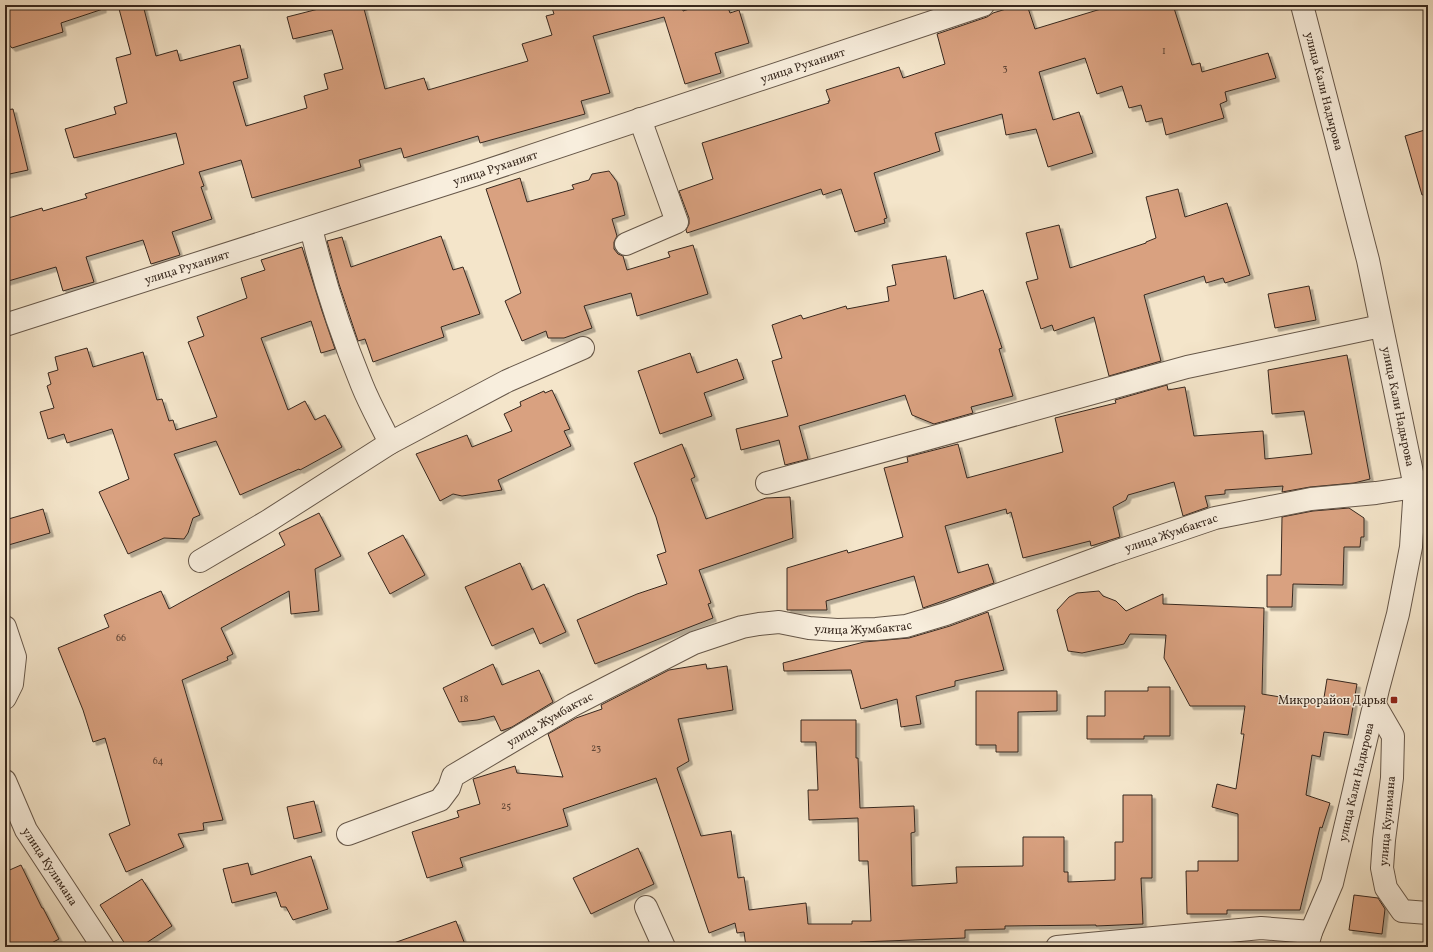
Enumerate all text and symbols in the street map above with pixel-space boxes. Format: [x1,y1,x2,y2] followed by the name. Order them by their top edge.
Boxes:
[1300,30,1346,152] street label: улица Кали Надырова
[1162,44,1166,58] house number: 1
[759,45,848,88] street label: улица Руханият
[1002,61,1008,75] house number: 3
[451,147,540,190] street label: улица Руханият
[143,247,232,289] street label: улица Руханият
[1377,345,1418,468] street label: улица Кали Надырова
[1123,511,1220,557] street label: улица Жумбактас
[814,618,914,639] street label: улица Жумбактас
[116,631,126,645] house number: 66
[504,689,596,751] street label: улица Жумбактас
[460,692,468,706] house number: 18
[1278,693,1386,709] place label: Микрорайон Дарья
[1389,695,1399,705] marker: Микрорайон Дарья
[1335,721,1378,843] street label: улица Кали Надырова
[591,741,601,755] house number: 23
[153,754,163,768] house number: 64
[1376,775,1400,867] street label: улица Кулимана
[501,799,511,813] house number: 25
[18,825,81,909] street label: улица Кулимана

